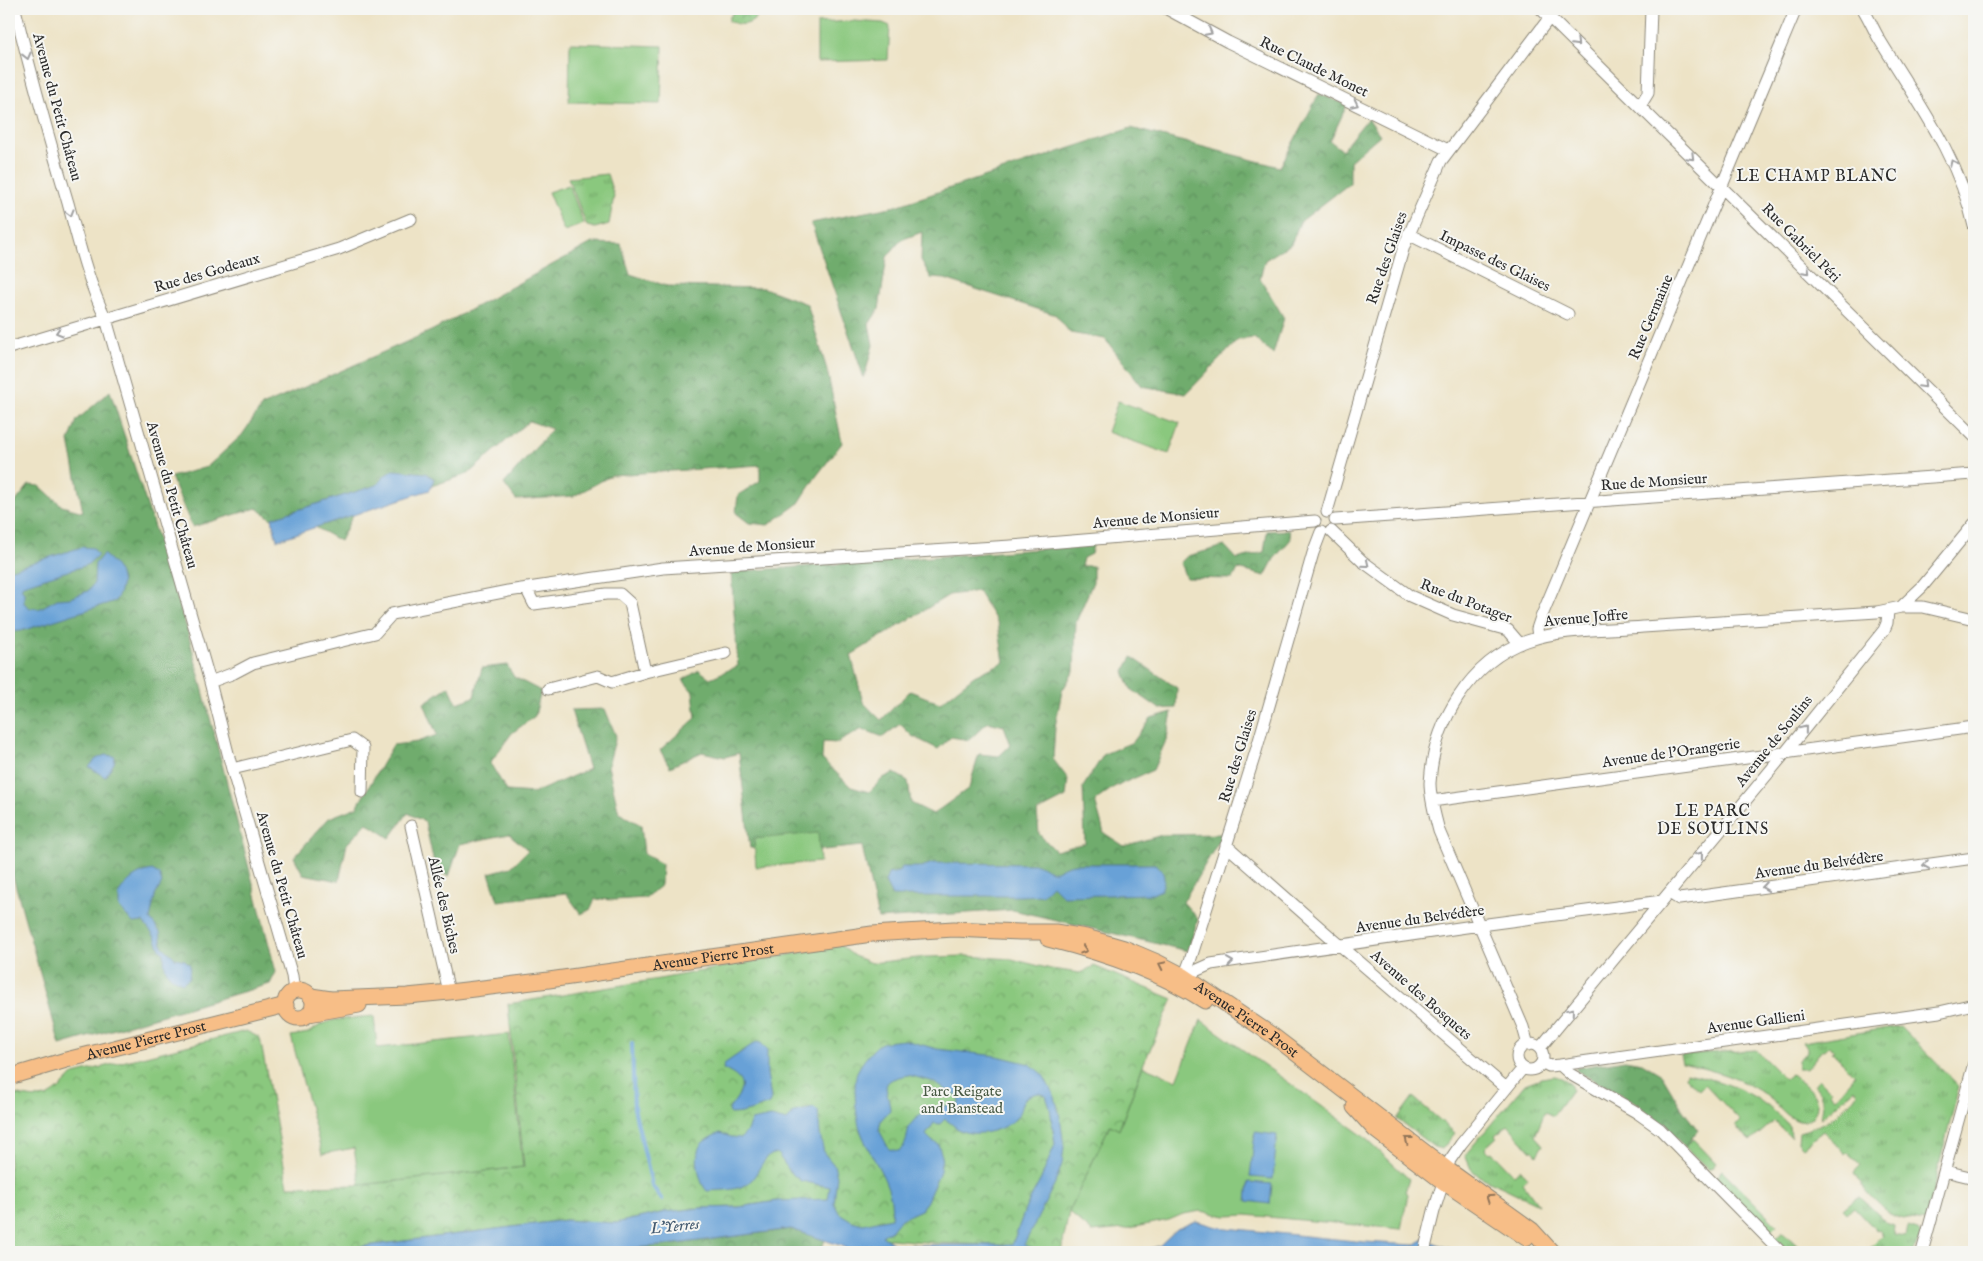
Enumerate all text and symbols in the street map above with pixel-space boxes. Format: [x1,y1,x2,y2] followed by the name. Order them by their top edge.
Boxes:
[1204,26,1213,36] one-way arrow
[28,30,86,183] street label: Avenue du Petit Château
[1257,32,1371,102] street label: Rue Claude Monet
[1570,37,1579,46] one-way arrow
[21,52,32,60] one-way arrow
[1350,97,1359,108] one-way arrow
[1686,151,1695,160] one-way arrow
[1949,159,1959,168] one-way arrow
[1736,167,1898,187] district label: LE CHAMP BLANC
[1757,199,1845,287] street label: Rue Gabriel Péri
[65,208,75,216] one-way arrow
[1362,209,1412,307] street label: Rue des Glaises
[1437,226,1553,296] street label: Impasse des Glaises
[152,249,263,297] street label: Rue des Godeaux
[1802,265,1811,274] one-way arrow
[1625,272,1677,362] street label: Rue Germaine
[55,327,64,337] one-way arrow
[1917,380,1926,389] one-way arrow
[142,418,202,571] street label: Avenue du Petit Château
[1600,469,1708,495] street label: Rue de Monsieur
[1091,503,1220,533] street label: Avenue de Monsieur
[687,533,816,561] street label: Avenue de Monsieur
[1361,559,1370,568] one-way arrow
[1417,575,1515,627] street label: Rue du Potager
[1542,605,1629,631] street label: Avenue Joffre
[1731,691,1817,791] street label: Avenue de Soulins
[1215,707,1261,805] street label: Rue des Glaises
[1798,726,1807,735] one-way arrow
[1600,734,1741,772] street label: Avenue de l'Orangerie
[1657,802,1769,840] district label: LE PARC DE SOULINS
[252,808,312,961] street label: Avenue du Petit Château
[1753,847,1885,884] street label: Avenue du Belvédère
[1695,852,1703,861] one-way arrow
[423,854,464,955] street label: Allée des Biches
[1922,859,1930,869] one-way arrow
[1761,882,1769,892] one-way arrow
[1354,901,1486,938] street label: Avenue du Belvédère
[650,939,775,975] street label: Avenue Pierre Prost
[1079,944,1087,954] one-way arrow
[1366,945,1476,1044] street label: Avenue des Bosquets
[1226,957,1235,967] one-way arrow
[1158,961,1167,971] one-way arrow
[1190,976,1303,1062] street label: Avenue Pierre Prost
[1705,1006,1806,1038] street label: Avenue Gallieni
[1565,1008,1573,1017] one-way arrow
[83,1016,208,1064] street label: Avenue Pierre Prost
[921,1082,1004,1118] park label: Parc Reigate and Banstead
[1405,1136,1414,1145] one-way arrow
[1485,1195,1494,1204] one-way arrow
[649,1214,701,1240] water label: L'Yerres

